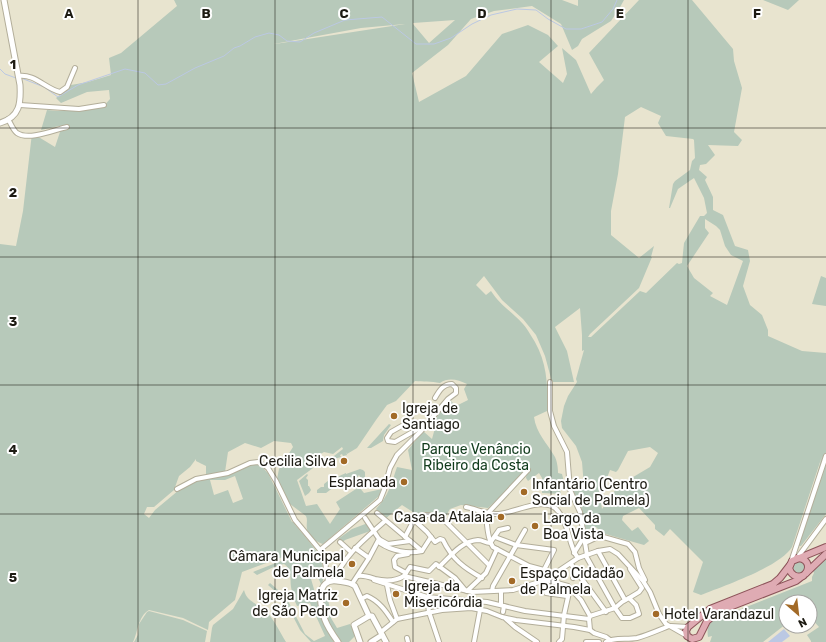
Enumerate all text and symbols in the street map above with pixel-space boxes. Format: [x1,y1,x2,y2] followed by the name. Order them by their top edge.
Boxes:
[64,6,74,21] text: A
[201,6,211,21] text: B
[339,6,349,21] text: C
[477,6,487,21] text: D
[616,6,624,21] text: E
[753,6,761,21] text: F
[10,57,16,72] text: 1
[9,185,17,200] text: 2
[9,314,18,329] text: 3
[402,400,460,433] place label: Igreja de Santiago
[389,411,399,421] marker: Igreja de Santiago
[421,441,531,474] park label: Parque Venâncio Ribeiro da Costa
[9,442,18,457] text: 4
[259,453,336,470] place label: Cecilia Silva
[339,456,349,466] marker: Cecilia Silva
[329,474,396,491] place label: Esplanada
[532,476,650,509] place label: Infantário (Centro Social de Palmela)
[399,477,409,487] marker: Esplanada
[519,487,529,497] marker: Infantário (Centro Social de Palmela)
[394,509,493,526] place label: Casa da Atalaia
[543,510,604,543] place label: Largo da Boa Vista
[496,512,506,522] marker: Casa da Atalaia
[530,521,540,531] marker: Largo da Boa Vista
[228,548,344,581] place label: Câmara Municipal de Palmela
[347,559,357,569] marker: Câmara Municipal de Palmela
[520,565,624,598] place label: Espaço Cidadão de Palmela
[9,570,17,585] text: 5
[507,576,517,586] marker: Espaço Cidadão de Palmela
[404,578,483,611] place label: Igreja da Misericórdia
[252,587,338,620] place label: Igreja Matriz de São Pedro
[391,589,401,599] marker: Igreja da Misericórdia
[778,594,818,634] north arrow
[341,598,351,608] marker: Igreja Matriz de São Pedro
[664,606,774,623] place label: Hotel Varandazul
[651,609,661,619] marker: Hotel Varandazul
[796,615,809,630] text: N

